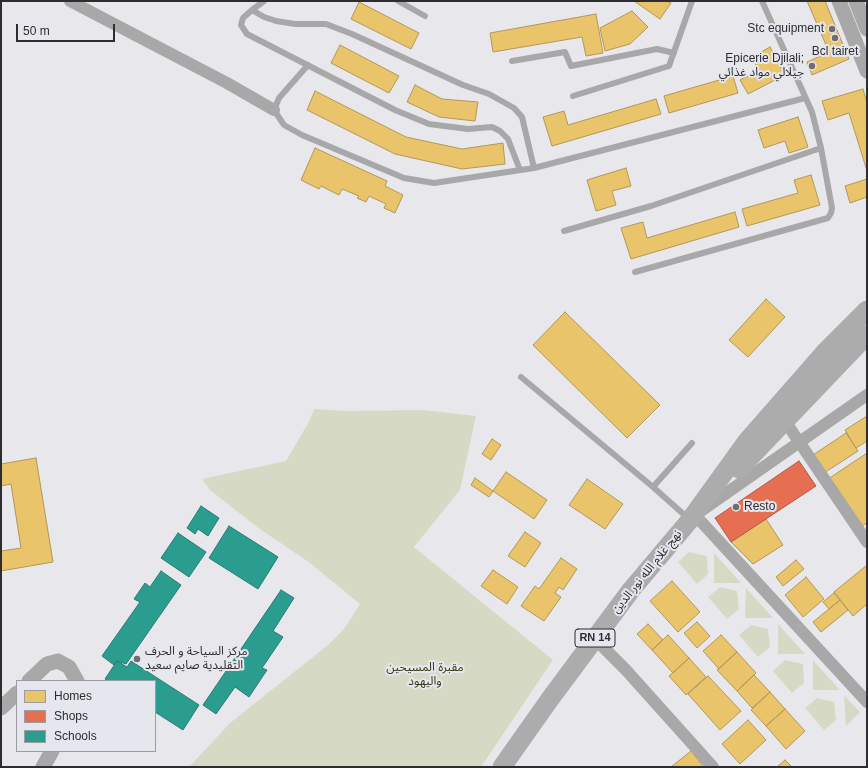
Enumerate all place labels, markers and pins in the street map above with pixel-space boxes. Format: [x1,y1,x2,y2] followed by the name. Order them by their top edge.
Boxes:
[747,22,824,36] place label: Stc equipment
[827,24,837,34] marker: Stc equipment
[830,33,840,43] marker: Bcl tairet
[812,45,858,59] place label: Bcl tairet
[719,52,804,80] place label: Epicerie Djilali; جيلالي مواد غذائي
[807,61,817,71] marker: Epicerie Djilali; جيلالي مواد غذائي
[744,500,775,514] place label: Resto
[731,502,741,512] marker: Resto
[145,645,247,673] place label: مركز السياحة و الحرف التقليدية صايم سعيد
[132,654,142,664] marker: مركز السياحة و الحرف التقليدية صايم سعيد

